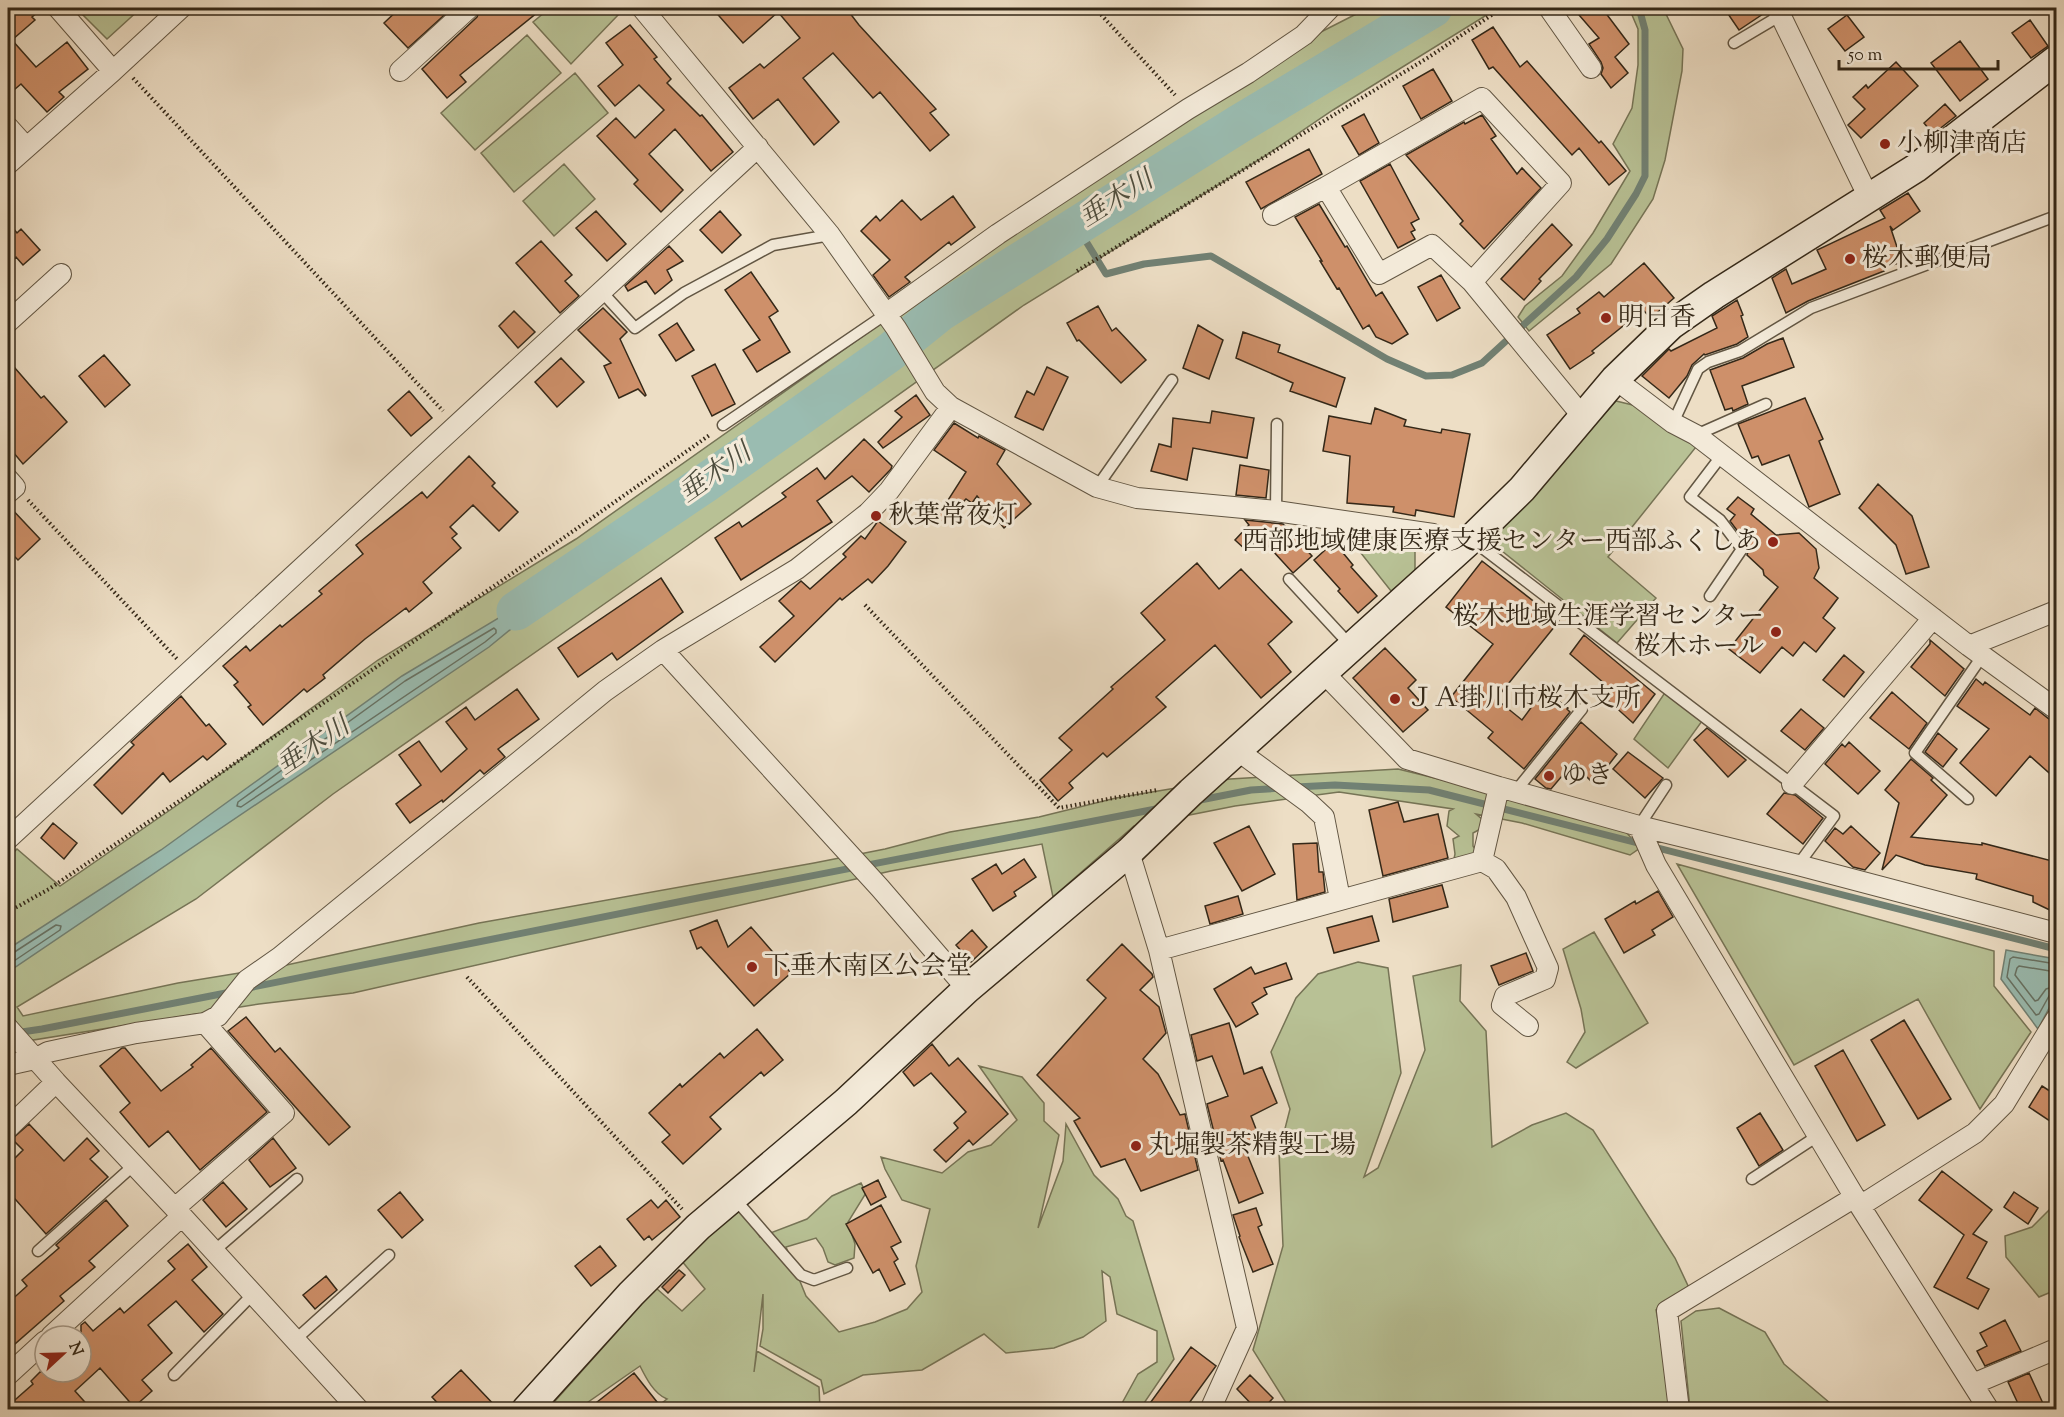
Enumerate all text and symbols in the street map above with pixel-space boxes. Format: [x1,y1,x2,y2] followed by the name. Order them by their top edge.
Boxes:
[1839,33,1998,71] scale bar
[1847,43,1883,69] text: 50 m
[1897,126,2027,163] place label: 小柳津商店
[1878,137,1892,151] marker: 小柳津商店
[1072,160,1164,238] water label: 垂木川
[1862,241,1992,278] place label: 桜木郵便局
[1843,252,1857,266] marker: 桜木郵便局
[1618,300,1696,337] place label: 明日香
[1599,311,1613,325] marker: 明日香
[672,433,763,513] water label: 垂木川
[888,498,1018,535] place label: 秋葉常夜灯
[869,509,883,523] marker: 秋葉常夜灯
[1242,524,1761,561] place label: 西部地域健康医療支援センター西部ふくしあ
[1766,535,1780,549] marker: 西部地域健康医療支援センター西部ふくしあ
[1453,599,1764,666] place label: 桜木地域生涯学習センター 桜木ホール
[1769,625,1783,639] marker: 桜木地域生涯学習センター 桜木ホール
[1407,681,1641,718] place label: ＪＡ掛川市桜木支所
[1388,692,1402,706] marker: ＪＡ掛川市桜木支所
[270,707,361,786] water label: 垂木川
[1561,758,1613,795] place label: ゆき
[1542,769,1556,783] marker: ゆき
[764,949,972,986] place label: 下垂木南区公会堂
[745,960,759,974] marker: 下垂木南区公会堂
[1148,1128,1356,1165] place label: 丸堀製茶精製工場
[1129,1139,1143,1153] marker: 丸堀製茶精製工場
[33,1324,93,1384] north arrow
[62,1339,88,1360] text: N

